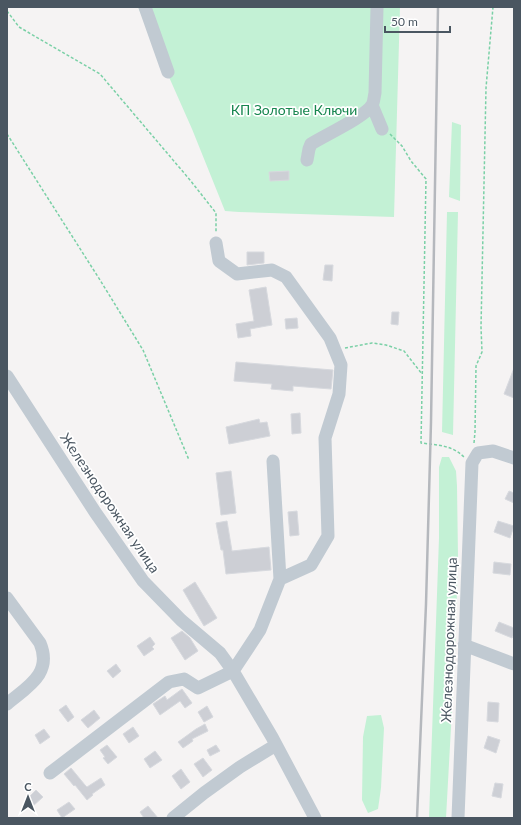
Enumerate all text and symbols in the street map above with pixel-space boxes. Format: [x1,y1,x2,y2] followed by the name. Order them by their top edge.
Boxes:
[385,8,450,34] scale bar
[391,14,418,29] text: 50 m
[231,101,357,118] park label: КП Золотые Ключи
[57,429,164,576] street label: Железнодорожная улица
[437,557,460,723] street label: Железнодорожная улица
[8,777,48,817] north arrow
[24,780,32,793] text: С

